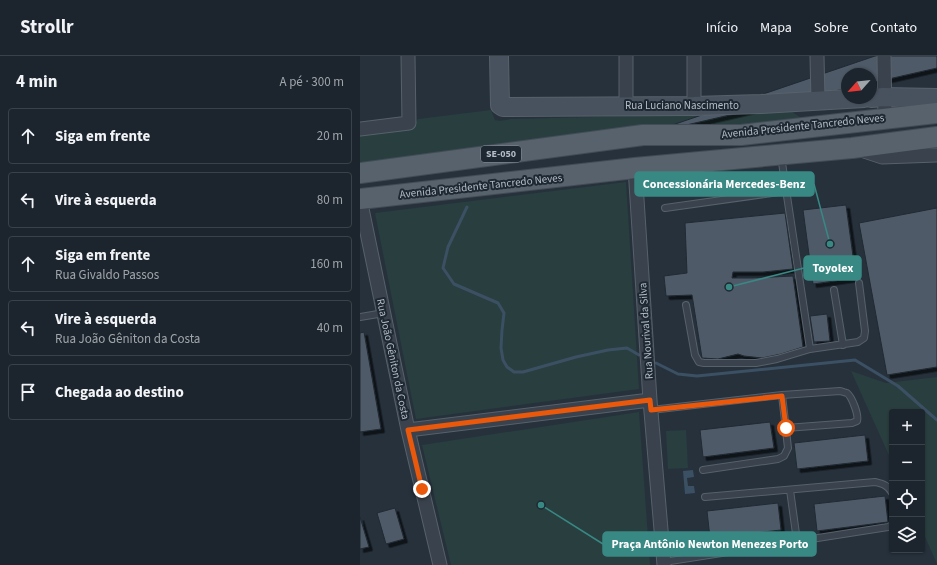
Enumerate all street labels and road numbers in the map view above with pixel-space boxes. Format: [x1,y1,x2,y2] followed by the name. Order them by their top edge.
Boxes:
[625,98,739,113] street label: Rua Luciano Nascimento
[721,110,885,142] street label: Avenida Presidente Tancredo Neves
[481,146,521,162] road number: SE-050
[399,170,563,202] street label: Avenida Presidente Tancredo Neves
[635,282,657,380] street label: Rua Nourival da Silva
[373,297,413,421] street label: Rua João Gêniton da Costa

